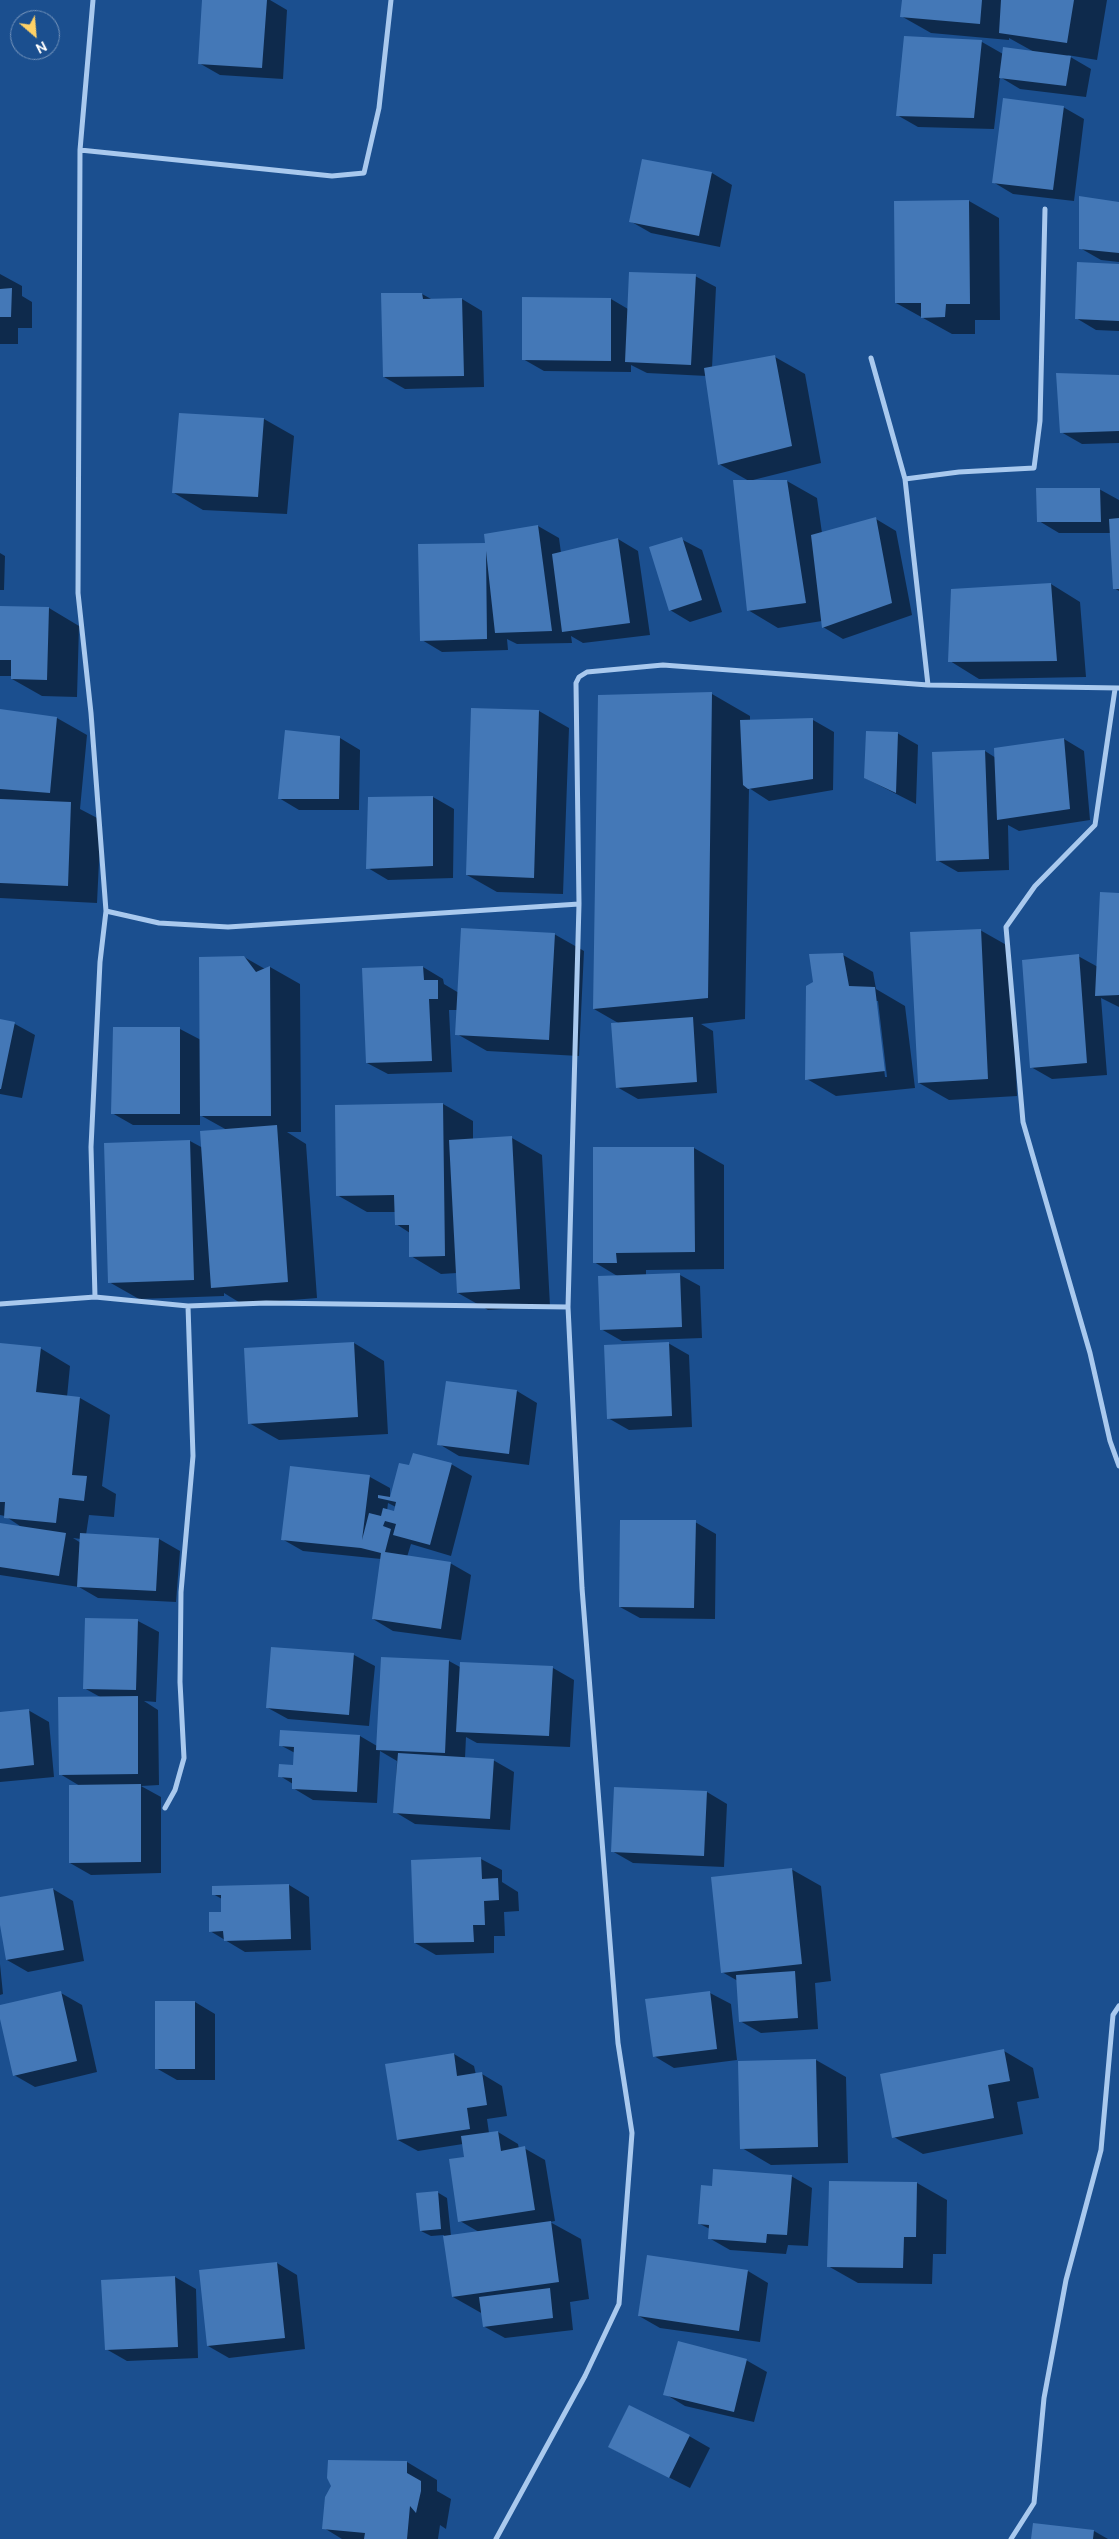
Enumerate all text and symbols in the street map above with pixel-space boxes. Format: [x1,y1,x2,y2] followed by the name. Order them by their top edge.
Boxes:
[10,10,60,60] north arrow
[33,38,50,57] text: N

